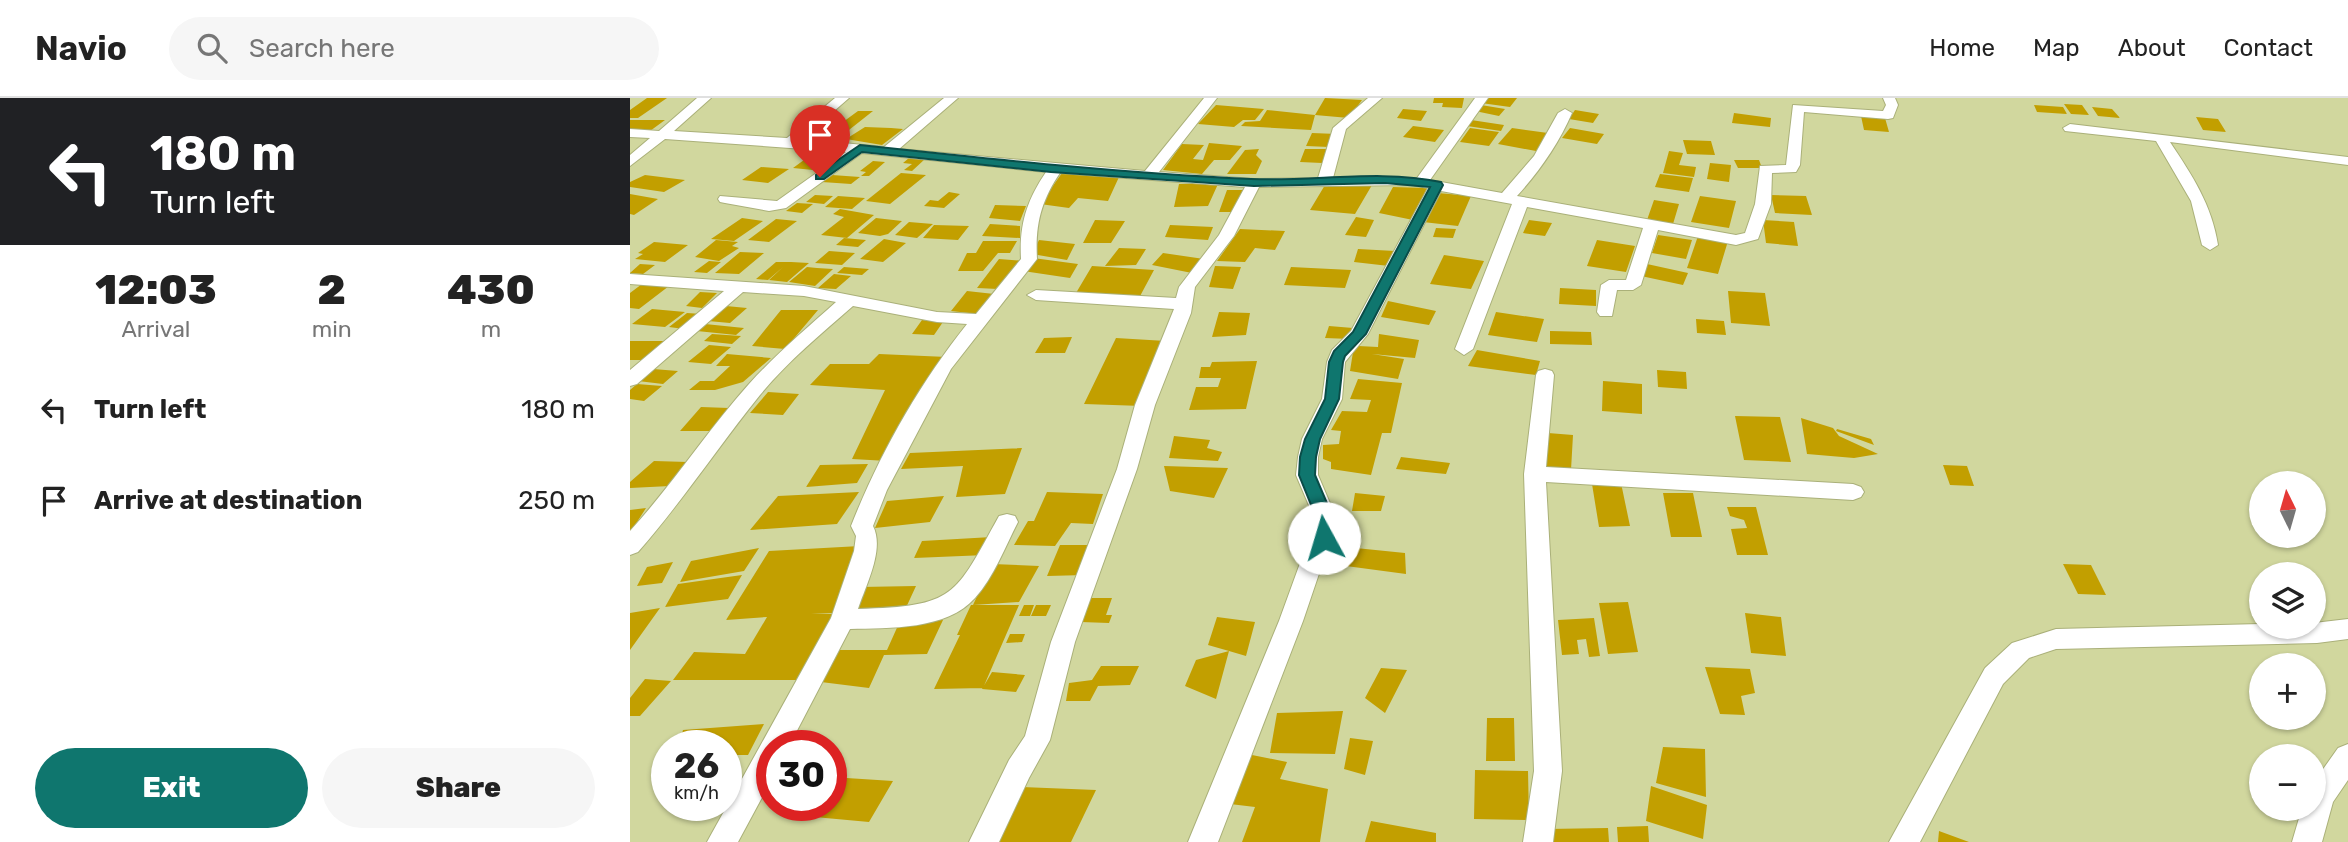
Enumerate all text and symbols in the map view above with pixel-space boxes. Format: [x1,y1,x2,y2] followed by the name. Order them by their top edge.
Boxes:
[169,17,659,80] search box
[35,29,127,68] text: Navio
[193,29,231,67] icon: search
[249,33,395,64] text: Search here
[1929,34,1995,62] text: Home
[2033,34,2080,62] text: Map
[2118,34,2186,62] text: About
[2224,34,2313,62] text: Contact
[790,105,850,177] pin
[801,116,839,154] icon: arrive
[150,124,296,182] text: 180 m
[35,126,126,217] icon: left
[150,183,275,221] text: Turn left
[95,265,217,315] text: 12:03
[318,265,346,315] text: 2
[447,265,535,315] text: 430
[121,315,190,343] text: Arrival
[312,315,352,343] text: min
[481,315,501,343] text: m
[35,391,73,429] icon: left
[94,394,206,425] text: Turn left
[521,394,595,425] text: 180 m
[2249,471,2326,548] north arrow
[2249,471,2326,821] map controls
[35,482,73,520] icon: arrive
[94,485,362,516] text: Arrive at destination
[518,485,595,516] text: 250 m
[1287,501,1361,575] position arrow
[2249,562,2326,639] button: layers
[2249,653,2326,730] button: +
[756,730,847,821] speed limit sign: 30
[2249,744,2326,821] button: −
[674,745,719,787] text: 26
[35,748,308,828] button: Exit
[322,748,595,828] button: Share
[674,782,719,804] text: km/h

